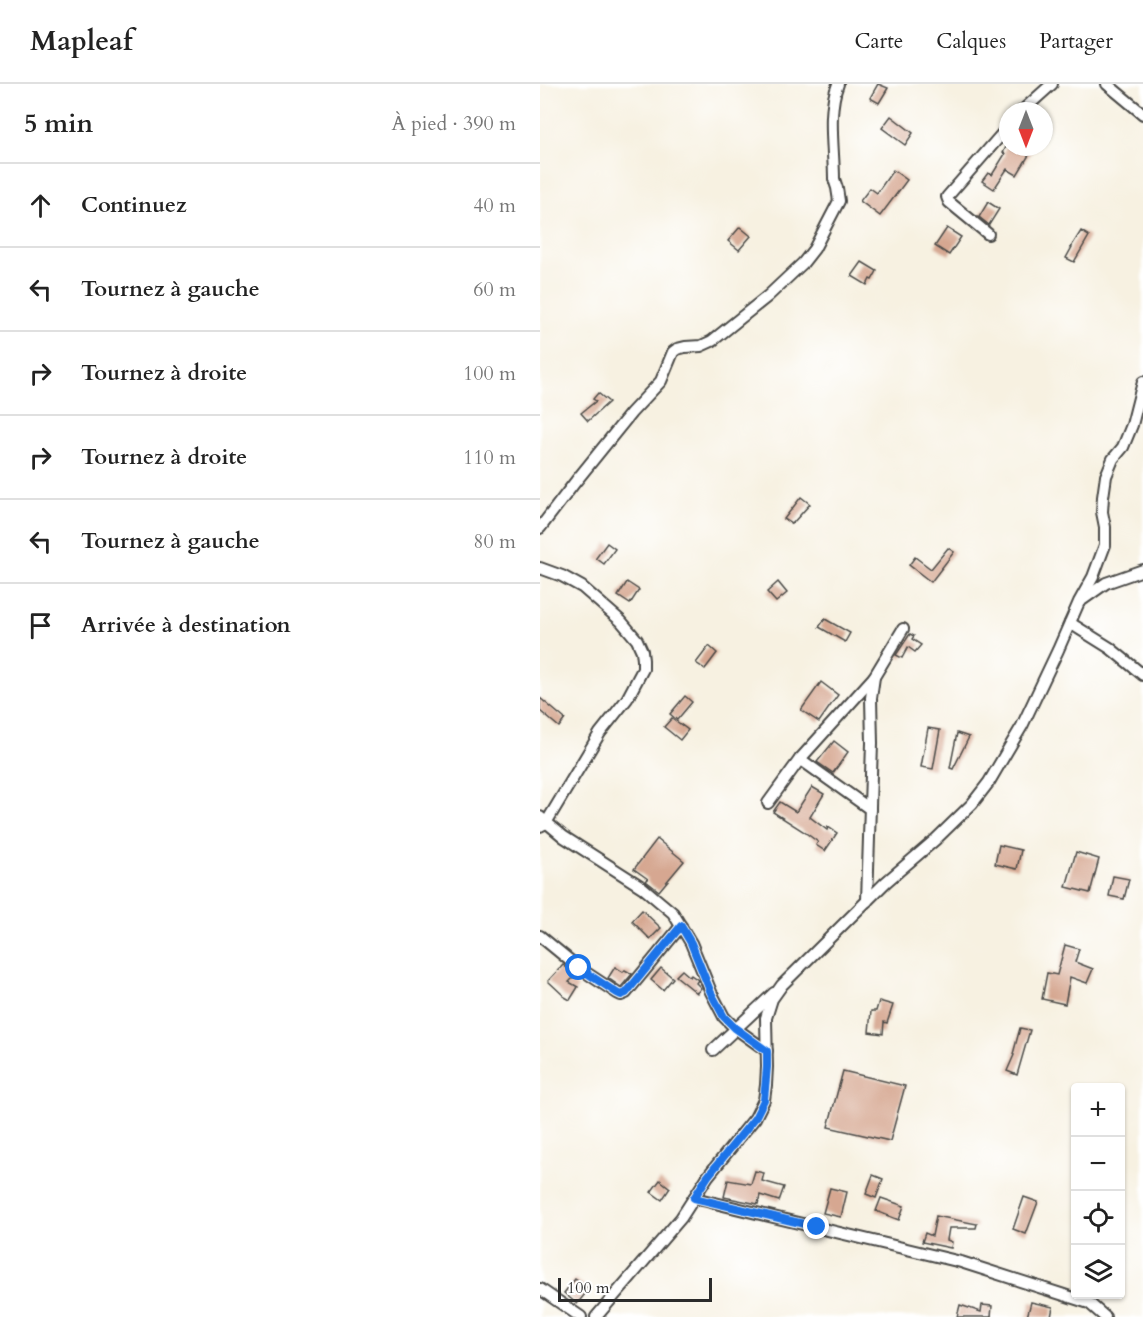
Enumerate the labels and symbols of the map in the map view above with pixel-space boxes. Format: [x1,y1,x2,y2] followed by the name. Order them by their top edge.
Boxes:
[999,102,1053,156] north arrow
[565,954,591,980] route start
[803,1213,829,1239] route end
[558,1275,712,1302] scale bar

